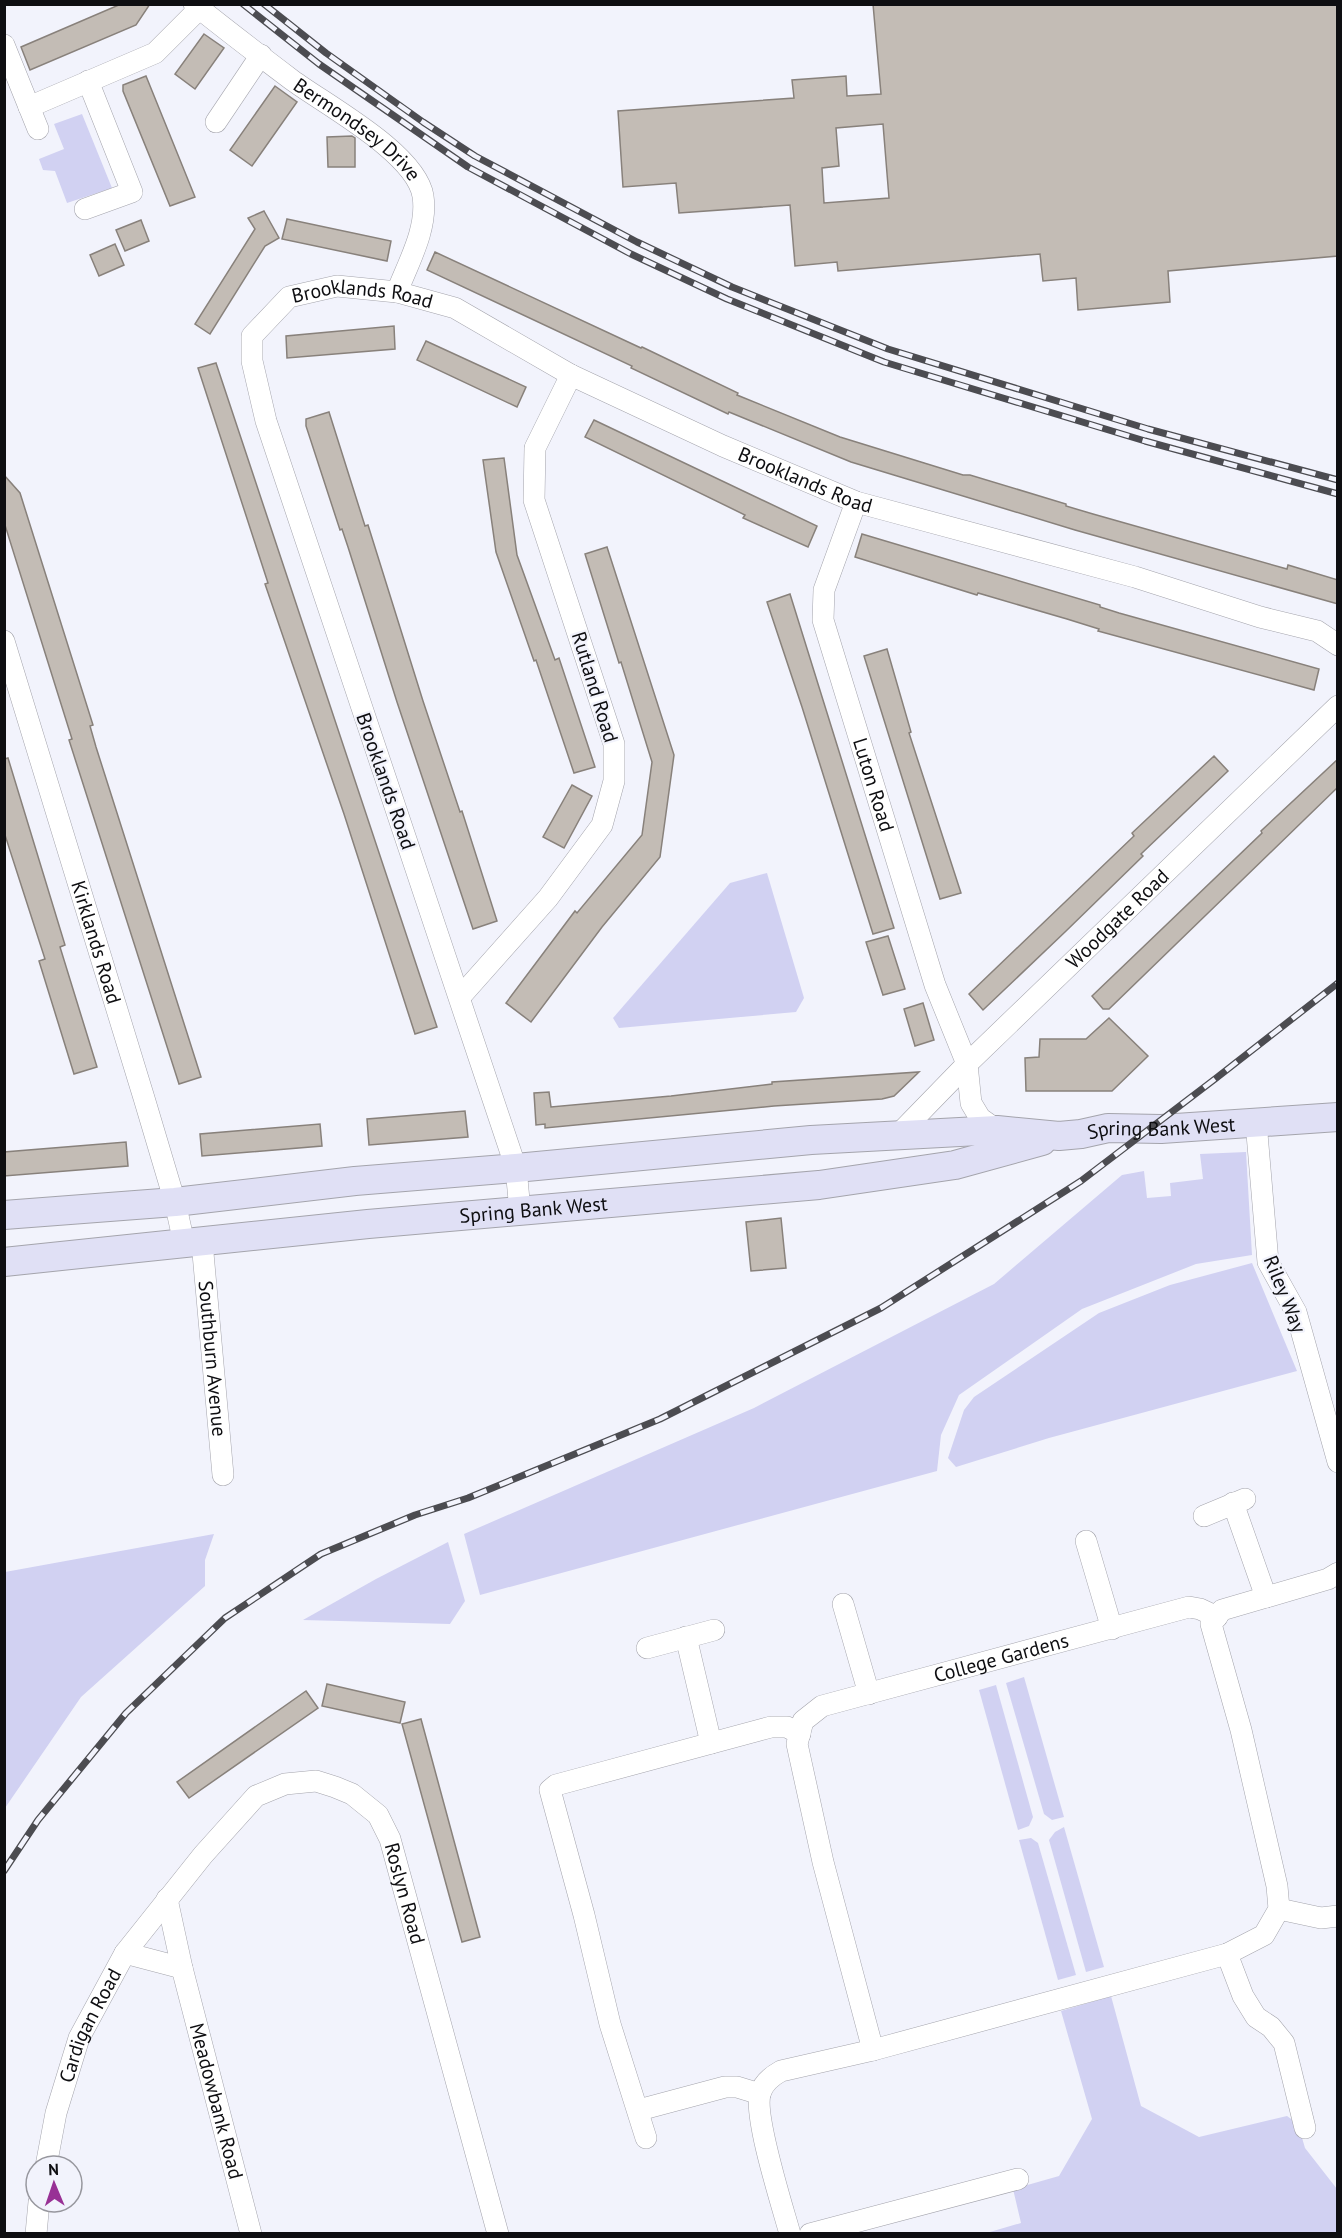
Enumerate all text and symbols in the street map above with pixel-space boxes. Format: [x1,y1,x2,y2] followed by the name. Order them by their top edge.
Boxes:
[288,72,427,186] street label: Bermondsey Drive
[289,272,436,314] street label: Brooklands Road
[734,441,875,519] street label: Brooklands Road
[566,628,624,746] street label: Rutland Road
[350,709,422,853] street label: Brooklands Road
[847,735,900,835] street label: Luton Road
[1060,863,1174,974] street label: Woodgate Road
[65,877,127,1007] street label: Kirklands Road
[1085,1111,1236,1145] street label: Spring Bank West
[458,1190,609,1229] street label: Spring Bank West
[1258,1251,1313,1337] street label: Riley Way
[193,1279,232,1438] street label: Southburn Avenue
[931,1627,1071,1688] street label: College Gardens
[379,1840,431,1947] street label: Roslyn Road
[53,1964,127,2086] street label: Cardigan Road
[184,2020,249,2182] street label: Meadowbank Road
[24,2154,84,2214] north arrow
[48,2159,59,2179] text: N

